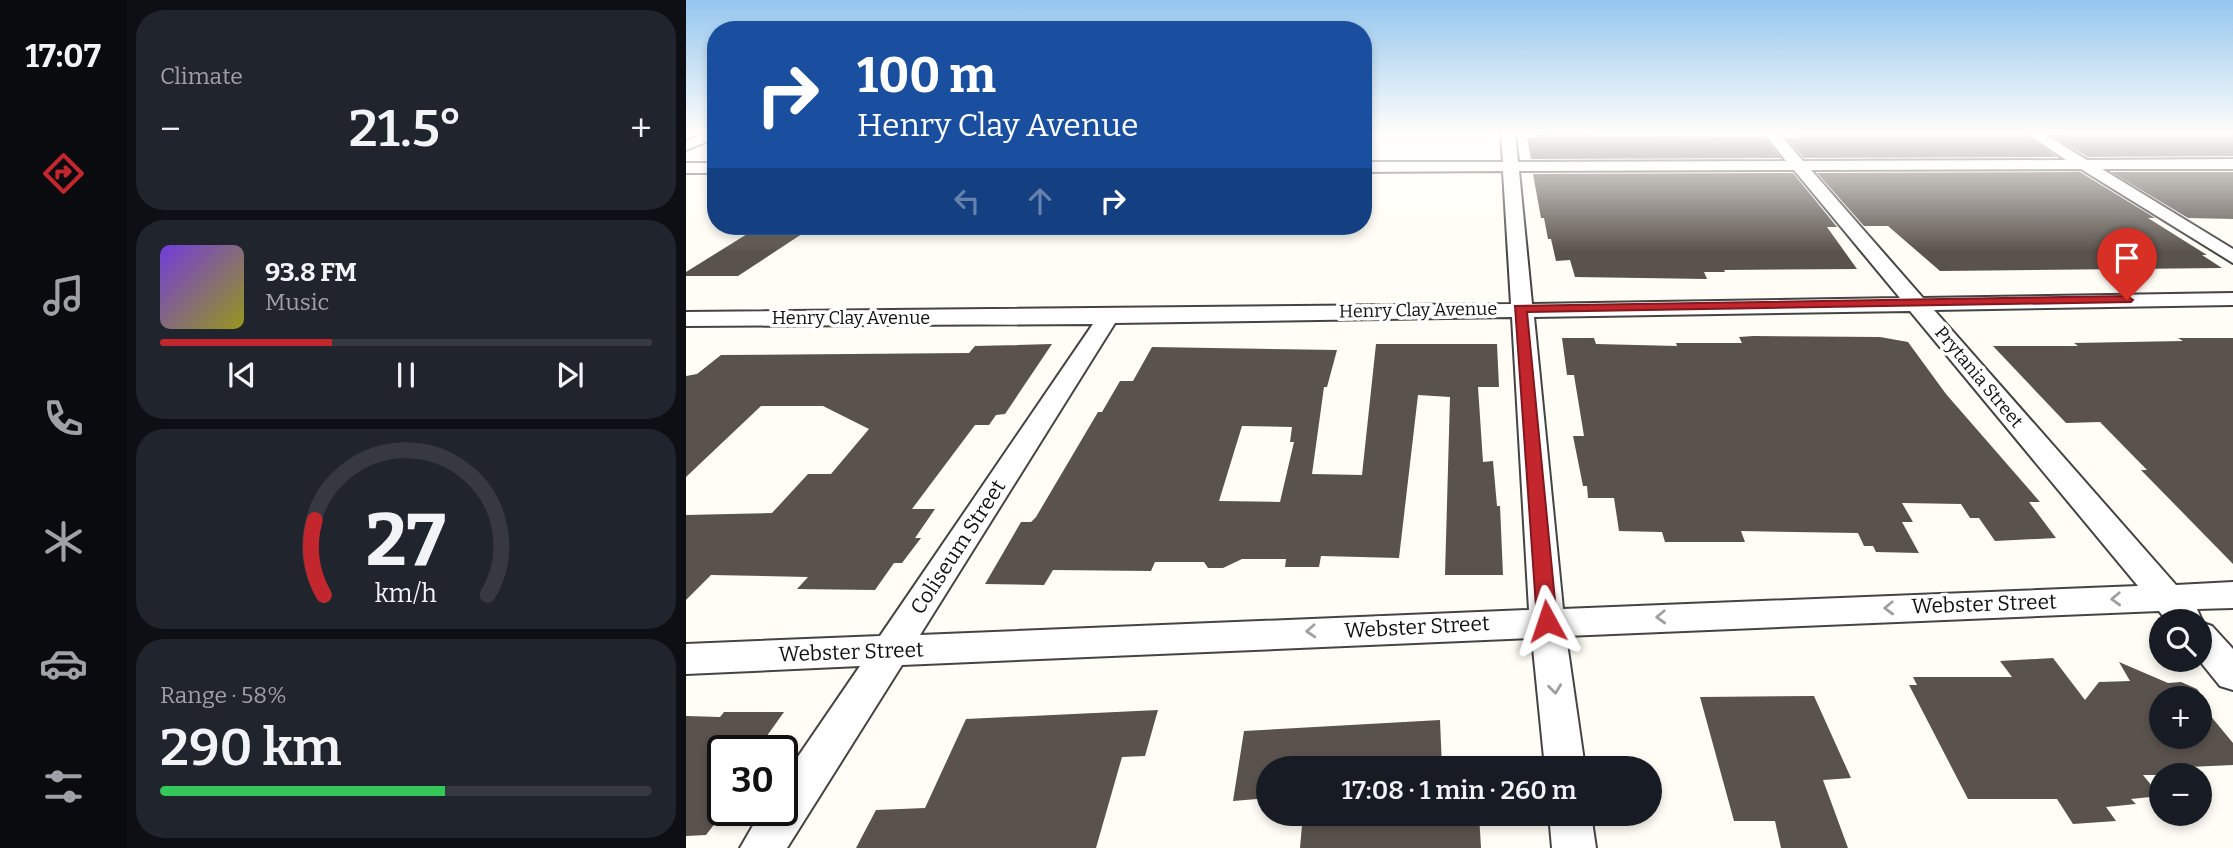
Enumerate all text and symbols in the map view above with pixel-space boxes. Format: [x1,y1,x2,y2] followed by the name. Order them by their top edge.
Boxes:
[25,37,101,75] text: 17:07
[857,46,996,105] text: 100 m
[742,49,833,140] icon: right
[160,62,243,90] text: Climate
[349,97,462,160] text: 21.5°
[160,106,181,152] text: −
[630,106,652,152] text: +
[857,106,1138,144] text: Henry Clay Avenue
[39,149,88,198] icon: directions
[948,182,986,220] icon: left
[1021,182,1059,220] icon: ahead
[1094,182,1132,220] icon: right
[2097,228,2157,300] pin
[2108,239,2146,277] icon: arrive
[265,257,357,288] text: 93.8 FM
[39,271,88,320] icon: music
[265,288,329,316] text: Music
[1339,298,1497,322] street label: Henry Clay Avenue
[772,307,930,329] street label: Henry Clay Avenue
[1930,322,2028,432] street label: Prytania Street
[223,356,261,394] icon: previous
[387,356,425,394] icon: pause
[551,356,589,394] icon: next
[39,394,88,443] icon: phone
[905,474,1011,619] street label: Coliseum Street
[366,497,446,584] text: 27
[39,517,88,566] icon: climate
[375,579,437,609] text: km/h
[1510,584,1584,658] position arrow
[1911,588,2057,620] street label: Webster Street
[2110,592,2121,607] one-way arrow
[1883,600,1894,615] one-way arrow
[1655,609,1666,624] one-way arrow
[2149,609,2212,826] map controls
[2149,609,2212,672] button: search
[1344,610,1491,644] street label: Webster Street
[1306,624,1317,639] one-way arrow
[778,636,924,668] street label: Webster Street
[39,639,88,688] icon: car
[160,681,287,709] text: Range · 58%
[1548,683,1563,694] one-way arrow
[2149,686,2212,749] button: +
[160,716,342,779] text: 290 km
[707,735,798,826] speed limit sign: 30
[39,762,88,811] icon: filters
[2149,763,2212,826] button: −
[1341,775,1577,806] text: 17:08 · 1 min · 260 m

